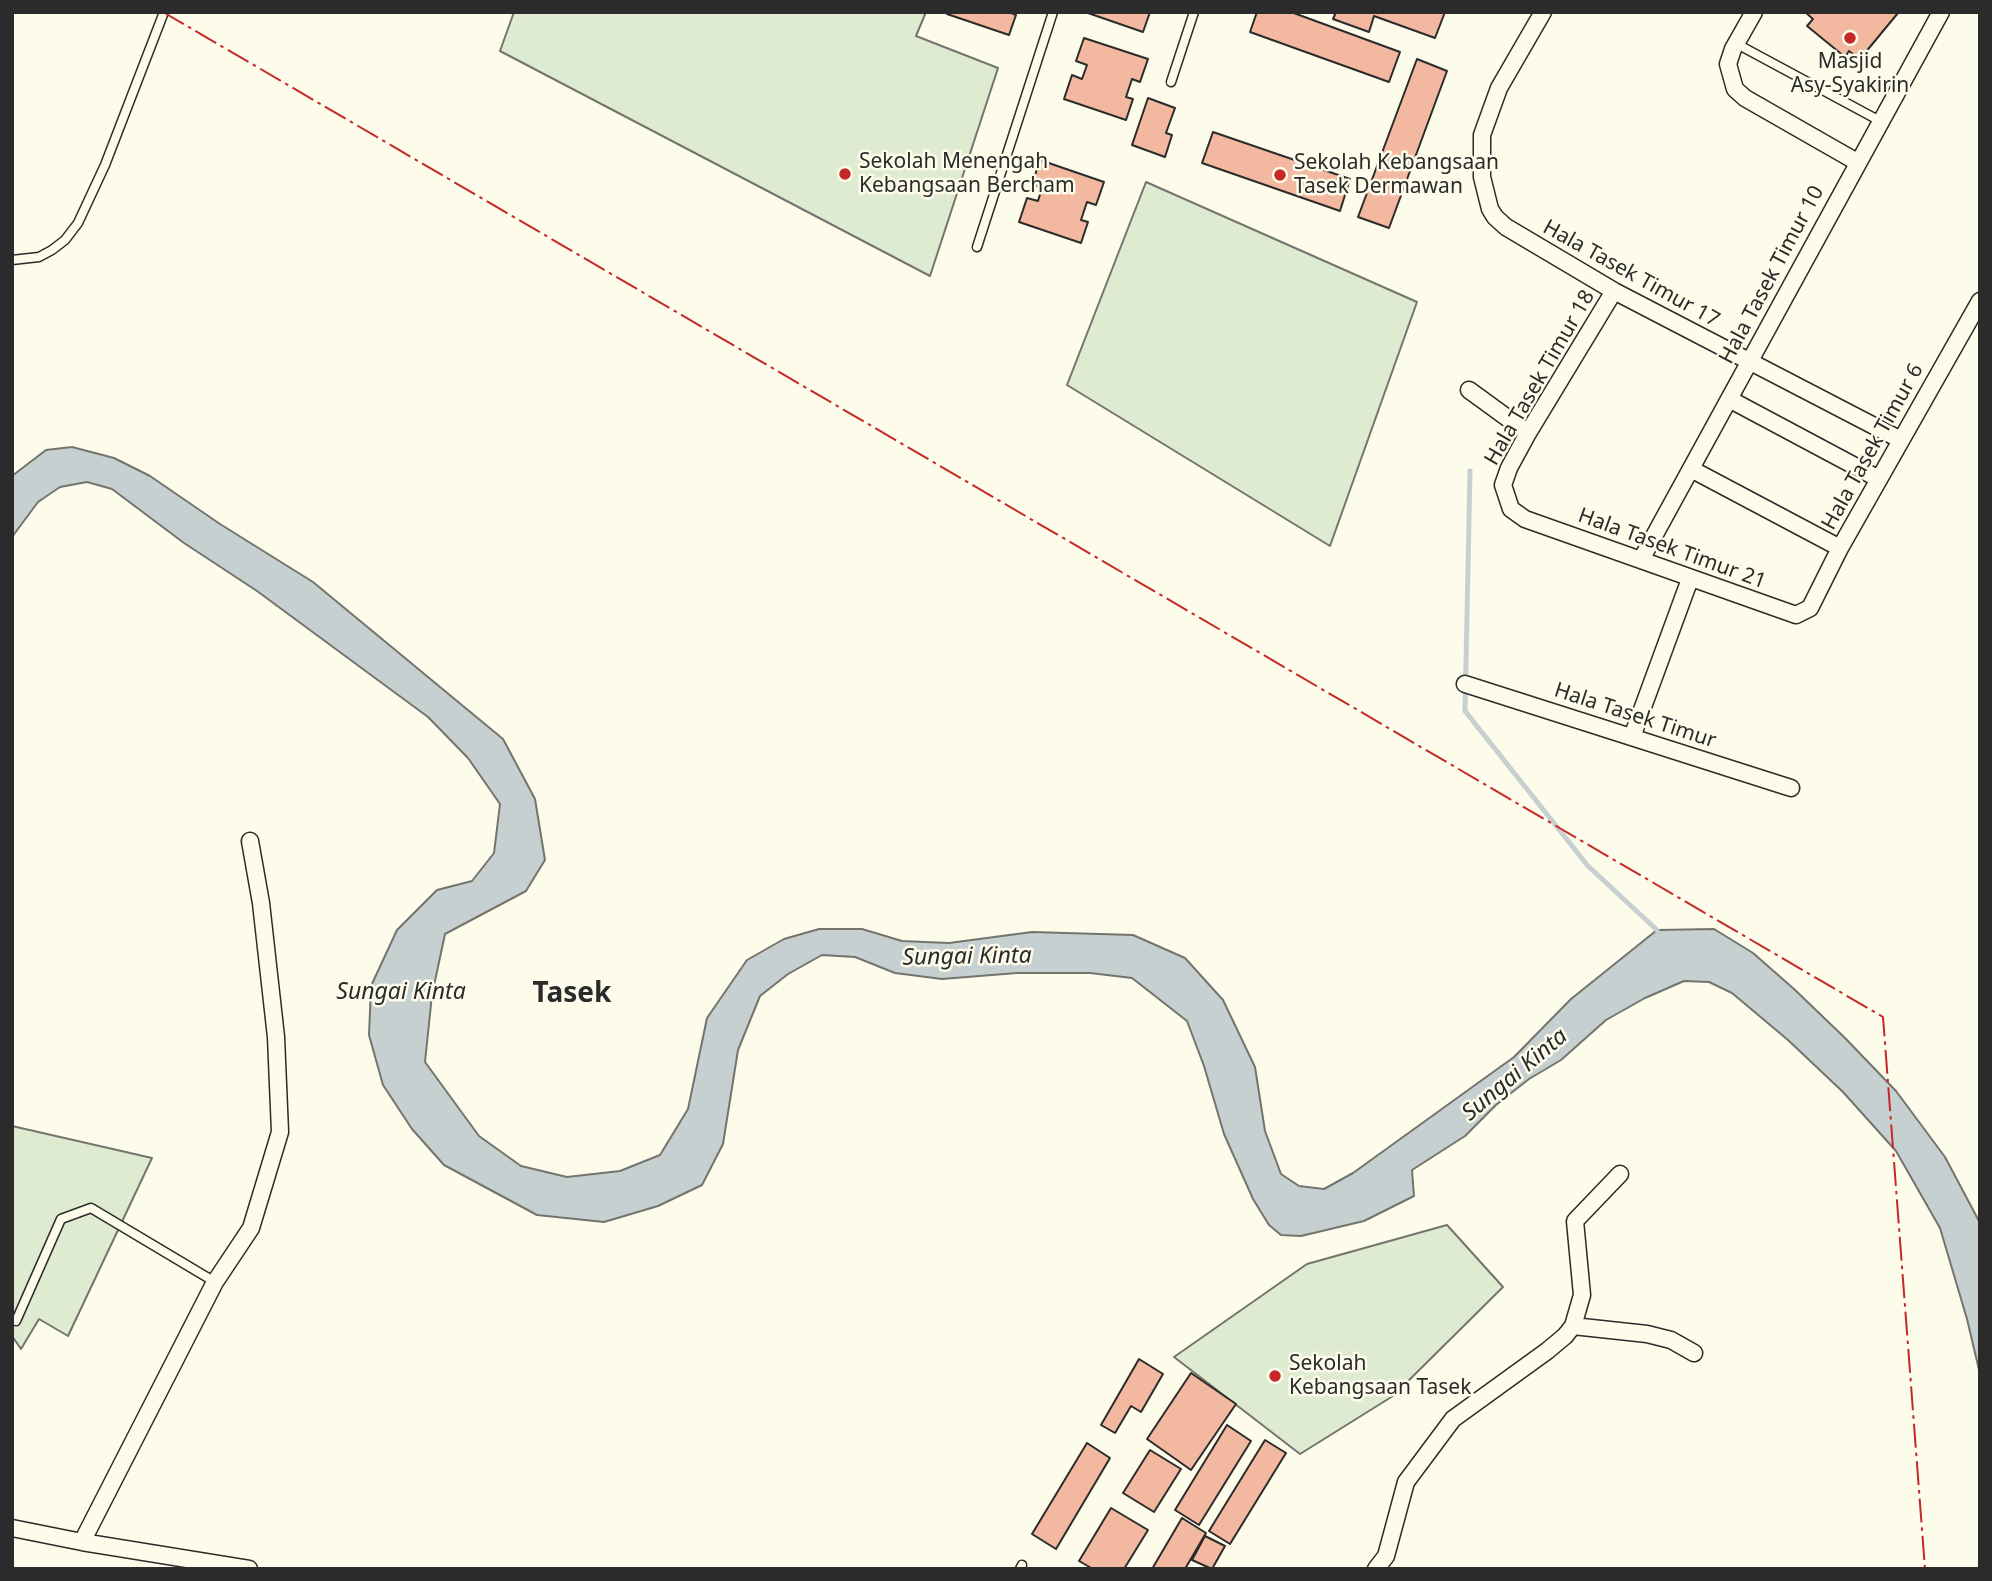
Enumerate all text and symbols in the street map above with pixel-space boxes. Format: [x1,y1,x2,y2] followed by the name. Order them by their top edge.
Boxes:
[1842,30,1858,46] marker: Masjid Asy-Syakirin
[1791,49,1909,99] place label: Masjid Asy-Syakirin
[859,149,1075,199] place label: Sekolah Menengah Kebangsaan Bercham
[1294,150,1499,200] place label: Sekolah Kebangsaan Tasek Dermawan
[837,166,853,182] marker: Sekolah Menengah Kebangsaan Bercham
[1272,167,1288,183] marker: Sekolah Kebangsaan Tasek Dermawan
[1714,182,1830,368] street label: Hala Tasek Timur 10
[1538,215,1724,333] street label: Hala Tasek Timur 17
[1480,286,1600,470] street label: Hala Tasek Timur 18
[1817,359,1929,535] street label: Hala Tasek Timur 6
[1575,503,1769,595] street label: Hala Tasek Timur 21
[1551,678,1719,754] street label: Hala Tasek Timur
[902,942,1032,972] water label: Sungai Kinta
[533,977,611,1011] district label: Tasek
[336,978,466,1006] water label: Sungai Kinta
[1457,1023,1573,1127] water label: Sungai Kinta
[1289,1351,1471,1401] place label: Sekolah Kebangsaan Tasek
[1267,1368,1283,1384] marker: Sekolah Kebangsaan Tasek

